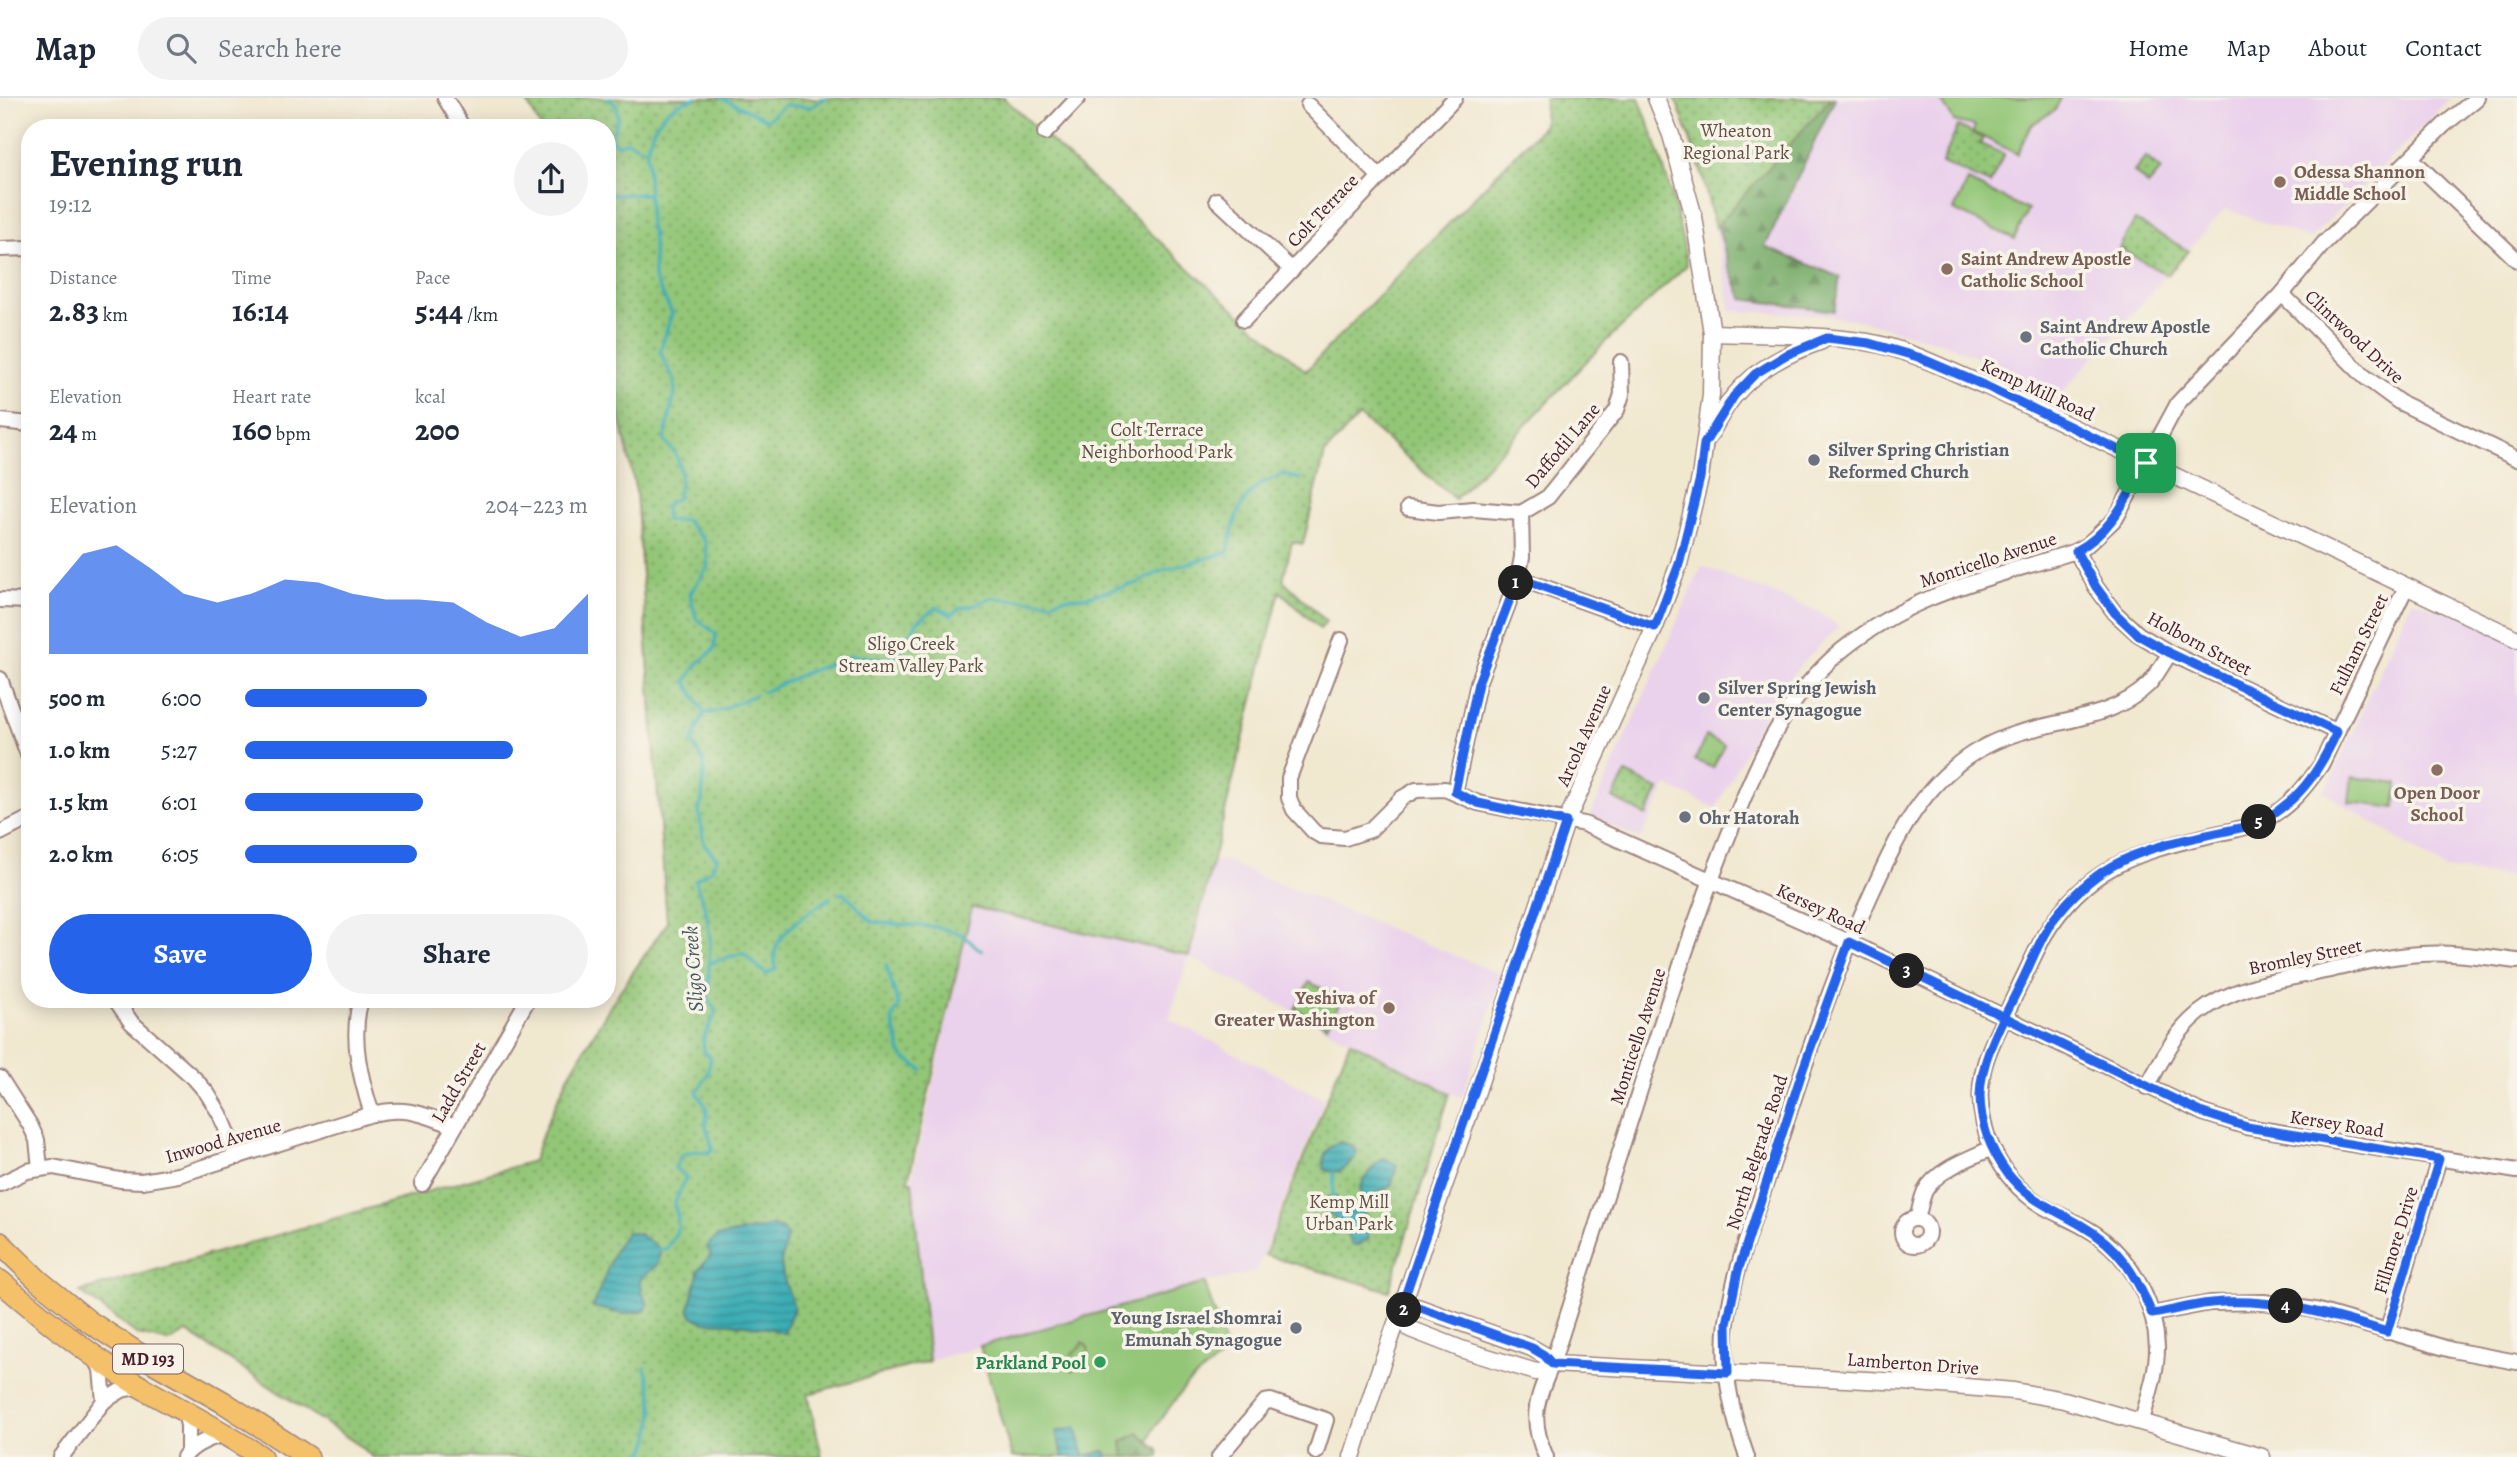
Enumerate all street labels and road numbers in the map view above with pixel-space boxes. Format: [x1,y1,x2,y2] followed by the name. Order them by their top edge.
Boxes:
[1281,168,1364,253] street label: Colt Terrace
[2299,284,2410,390] street label: Clintwood Drive
[1976,352,2100,428] street label: Kemp Mill Road
[1519,397,1606,494] street label: Daffodil Lane
[1916,526,2060,594] street label: Monticello Avenue
[2323,589,2395,700] street label: Fulham Street
[2143,605,2257,682] street label: Holborn Street
[1549,680,1618,791] street label: Arcola Avenue
[1772,877,1870,941] street label: Kersey Road
[2246,932,2364,982] street label: Bromley Street
[1604,964,1672,1108] street label: Monticello Avenue
[425,1037,492,1128] street label: Ladd Street
[1720,1071,1795,1233] street label: North Belgrade Road
[2288,1104,2387,1144] street label: Kersey Road
[162,1112,284,1170] street label: Inwood Avenue
[2367,1183,2425,1297] street label: Fillmore Drive
[113,1344,183,1374] road number: MD 193
[1846,1346,1980,1382] street label: Lamberton Drive

